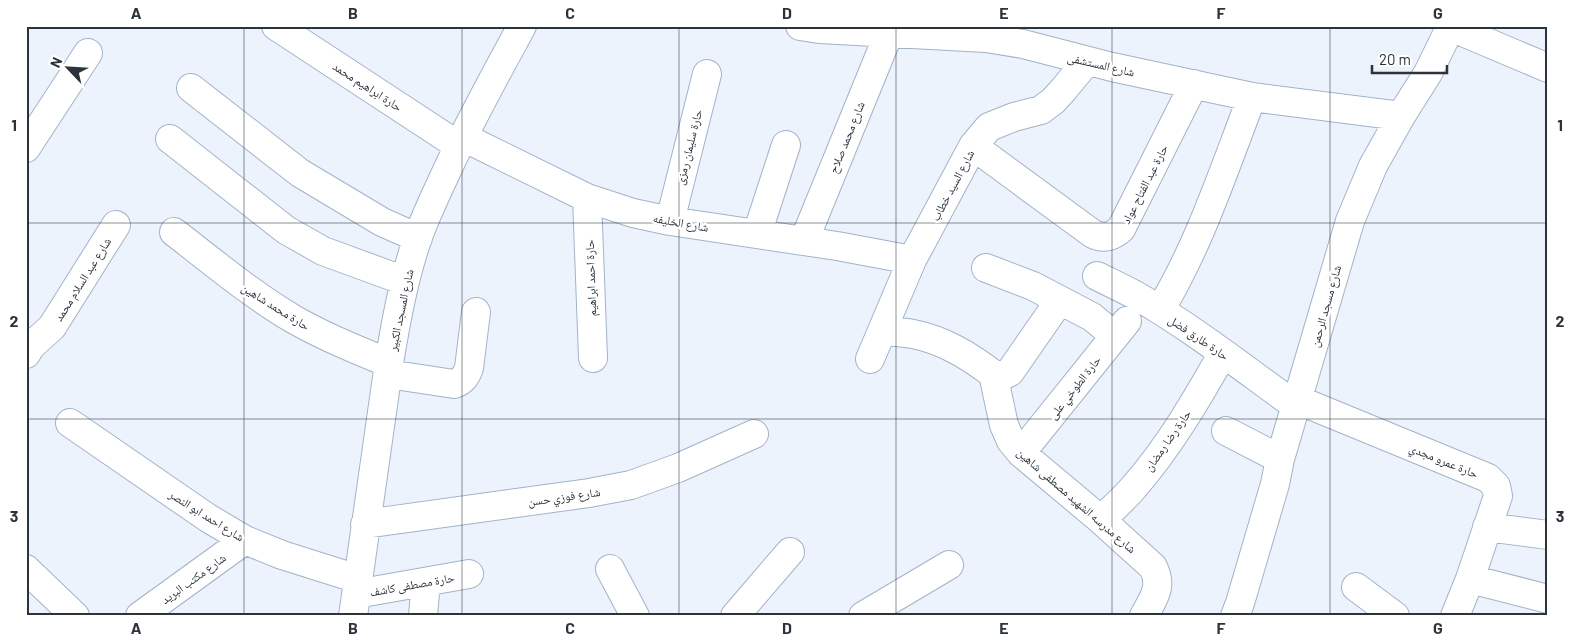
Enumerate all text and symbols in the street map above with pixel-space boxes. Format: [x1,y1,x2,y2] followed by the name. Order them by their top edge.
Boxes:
[131,3,142,22] text: A
[348,3,358,22] text: B
[565,3,575,22] text: C
[782,3,792,22] text: D
[999,3,1009,22] text: E
[1217,3,1226,22] text: F
[1433,3,1443,22] text: G
[42,42,92,92] north arrow
[1372,42,1446,74] scale bar
[1066,49,1136,81] street label: شارع المستشفى
[1379,50,1411,68] text: 20 m
[46,54,65,70] text: N
[330,58,406,115] street label: حارة ابراهيم محمد
[825,99,869,176] street label: شارع محمد صلاح
[672,107,705,187] street label: حارة سليمان رمزى
[11,115,17,134] text: 1
[1557,115,1563,134] text: 1
[1118,142,1171,227] street label: حارة عبد الفتاح عواد
[927,147,978,224] street label: شارع السيد خطاب
[652,210,710,236] street label: شارع الخليفه
[51,235,115,324] street label: شارع عبد السلام محمد
[582,239,600,317] street label: حارة احمد ابراهيم
[1307,263,1345,349] street label: شارع مسجد الرحمن
[384,268,417,354] street label: شارع المسجد الكبير
[239,280,313,334] street label: حارة محمد شاهين
[10,311,19,330] text: 2
[1556,311,1565,330] text: 2
[1166,312,1232,363] street label: حارة طارق فضل
[1045,352,1107,424] street label: حارة الطوخي على
[1141,406,1194,474] street label: حارة رضا رمضان
[1406,440,1481,484] street label: حارة عمرو مجدي
[1013,445,1139,557] street label: شارع مدرسه الشهيد مصطفى شاهين
[527,484,602,512] street label: شارع فوزي حسن
[165,486,247,545] street label: شارع احمد ابو النصر
[10,506,18,525] text: 3
[1556,506,1564,525] text: 3
[158,550,229,608] street label: شارع مكتب البريد
[368,570,456,599] street label: حارة مصطفى كاشف
[131,618,142,637] text: A
[348,618,358,637] text: B
[565,618,575,637] text: C
[782,618,792,637] text: D
[999,618,1009,637] text: E
[1217,618,1226,637] text: F
[1433,618,1443,637] text: G

